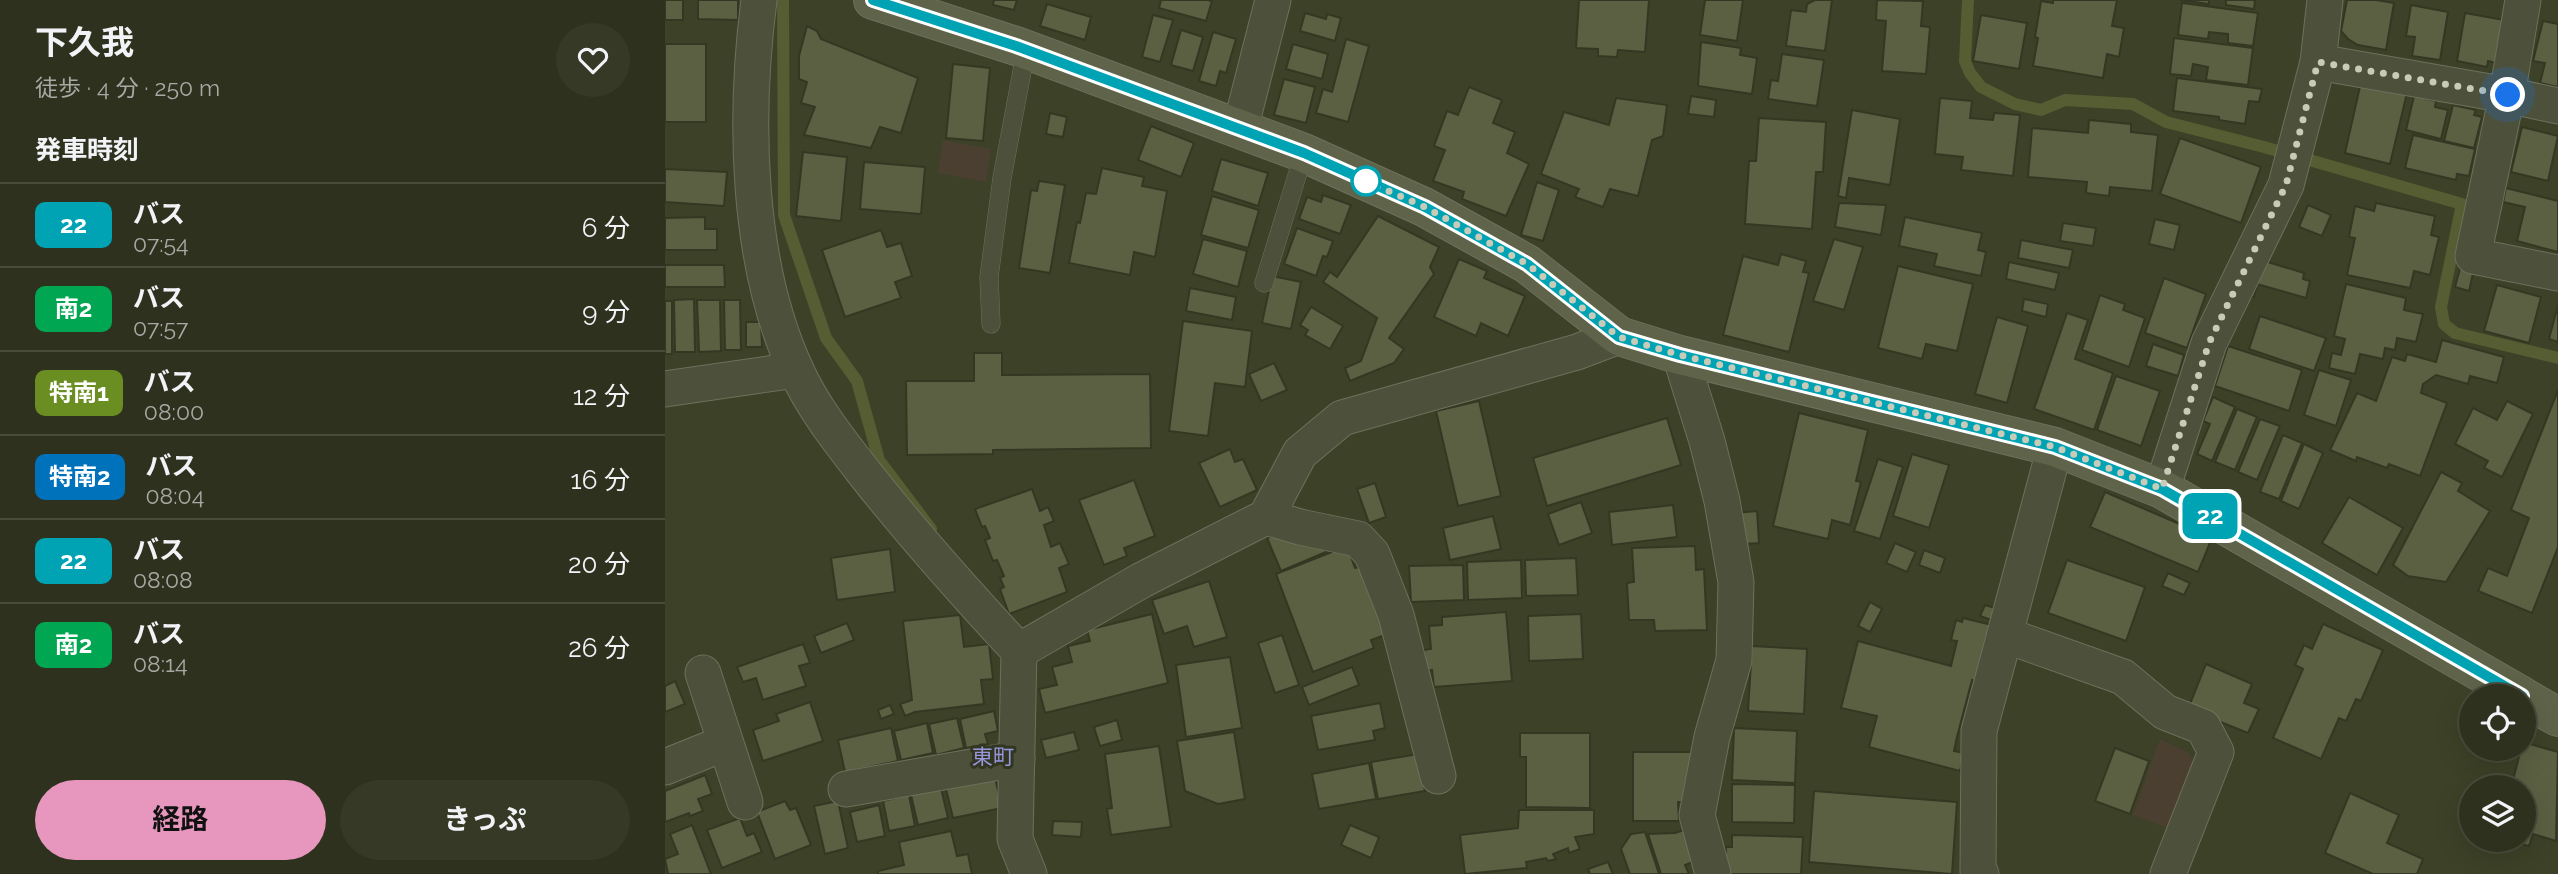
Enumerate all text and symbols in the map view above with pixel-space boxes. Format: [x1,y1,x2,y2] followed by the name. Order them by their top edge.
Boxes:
[35,23,134,62] text: 下久我
[556,23,630,97] button: heart
[35,74,220,101] text: 徒歩 · 4 分 · 250 m
[2490,77,2525,112] your location
[35,135,139,165] text: 発車時刻
[1351,166,1381,196] unlabelled marker
[133,199,185,229] text: バス
[60,210,87,239] text: 22
[582,213,630,243] text: 6 分
[133,230,189,257] text: 07:54
[133,283,185,313] text: バス
[55,294,92,323] text: 南2
[582,297,630,327] text: 9 分
[133,314,188,341] text: 07:57
[144,367,196,397] text: バス
[49,378,109,407] text: 特南1
[573,381,630,411] text: 12 分
[144,398,204,425] text: 08:00
[146,451,198,481] text: バス
[49,462,111,491] text: 特南2
[571,465,630,495] text: 16 分
[146,482,204,509] text: 08:04
[2179,493,2241,539] line badge: 22
[2196,501,2224,530] text: 22
[133,535,185,565] text: バス
[60,546,87,575] text: 22
[568,549,630,579] text: 20 分
[133,566,193,593] text: 08:08
[133,619,185,649] text: バス
[55,630,92,659] text: 南2
[568,633,630,663] text: 26 分
[133,650,187,677] text: 08:14
[2459,684,2536,852] map controls
[2459,684,2536,761] button: locate
[972,744,1014,769] district label: 東町
[2459,775,2536,852] button: layers
[35,780,326,860] button: 経路
[340,780,630,860] button: きっぷ

